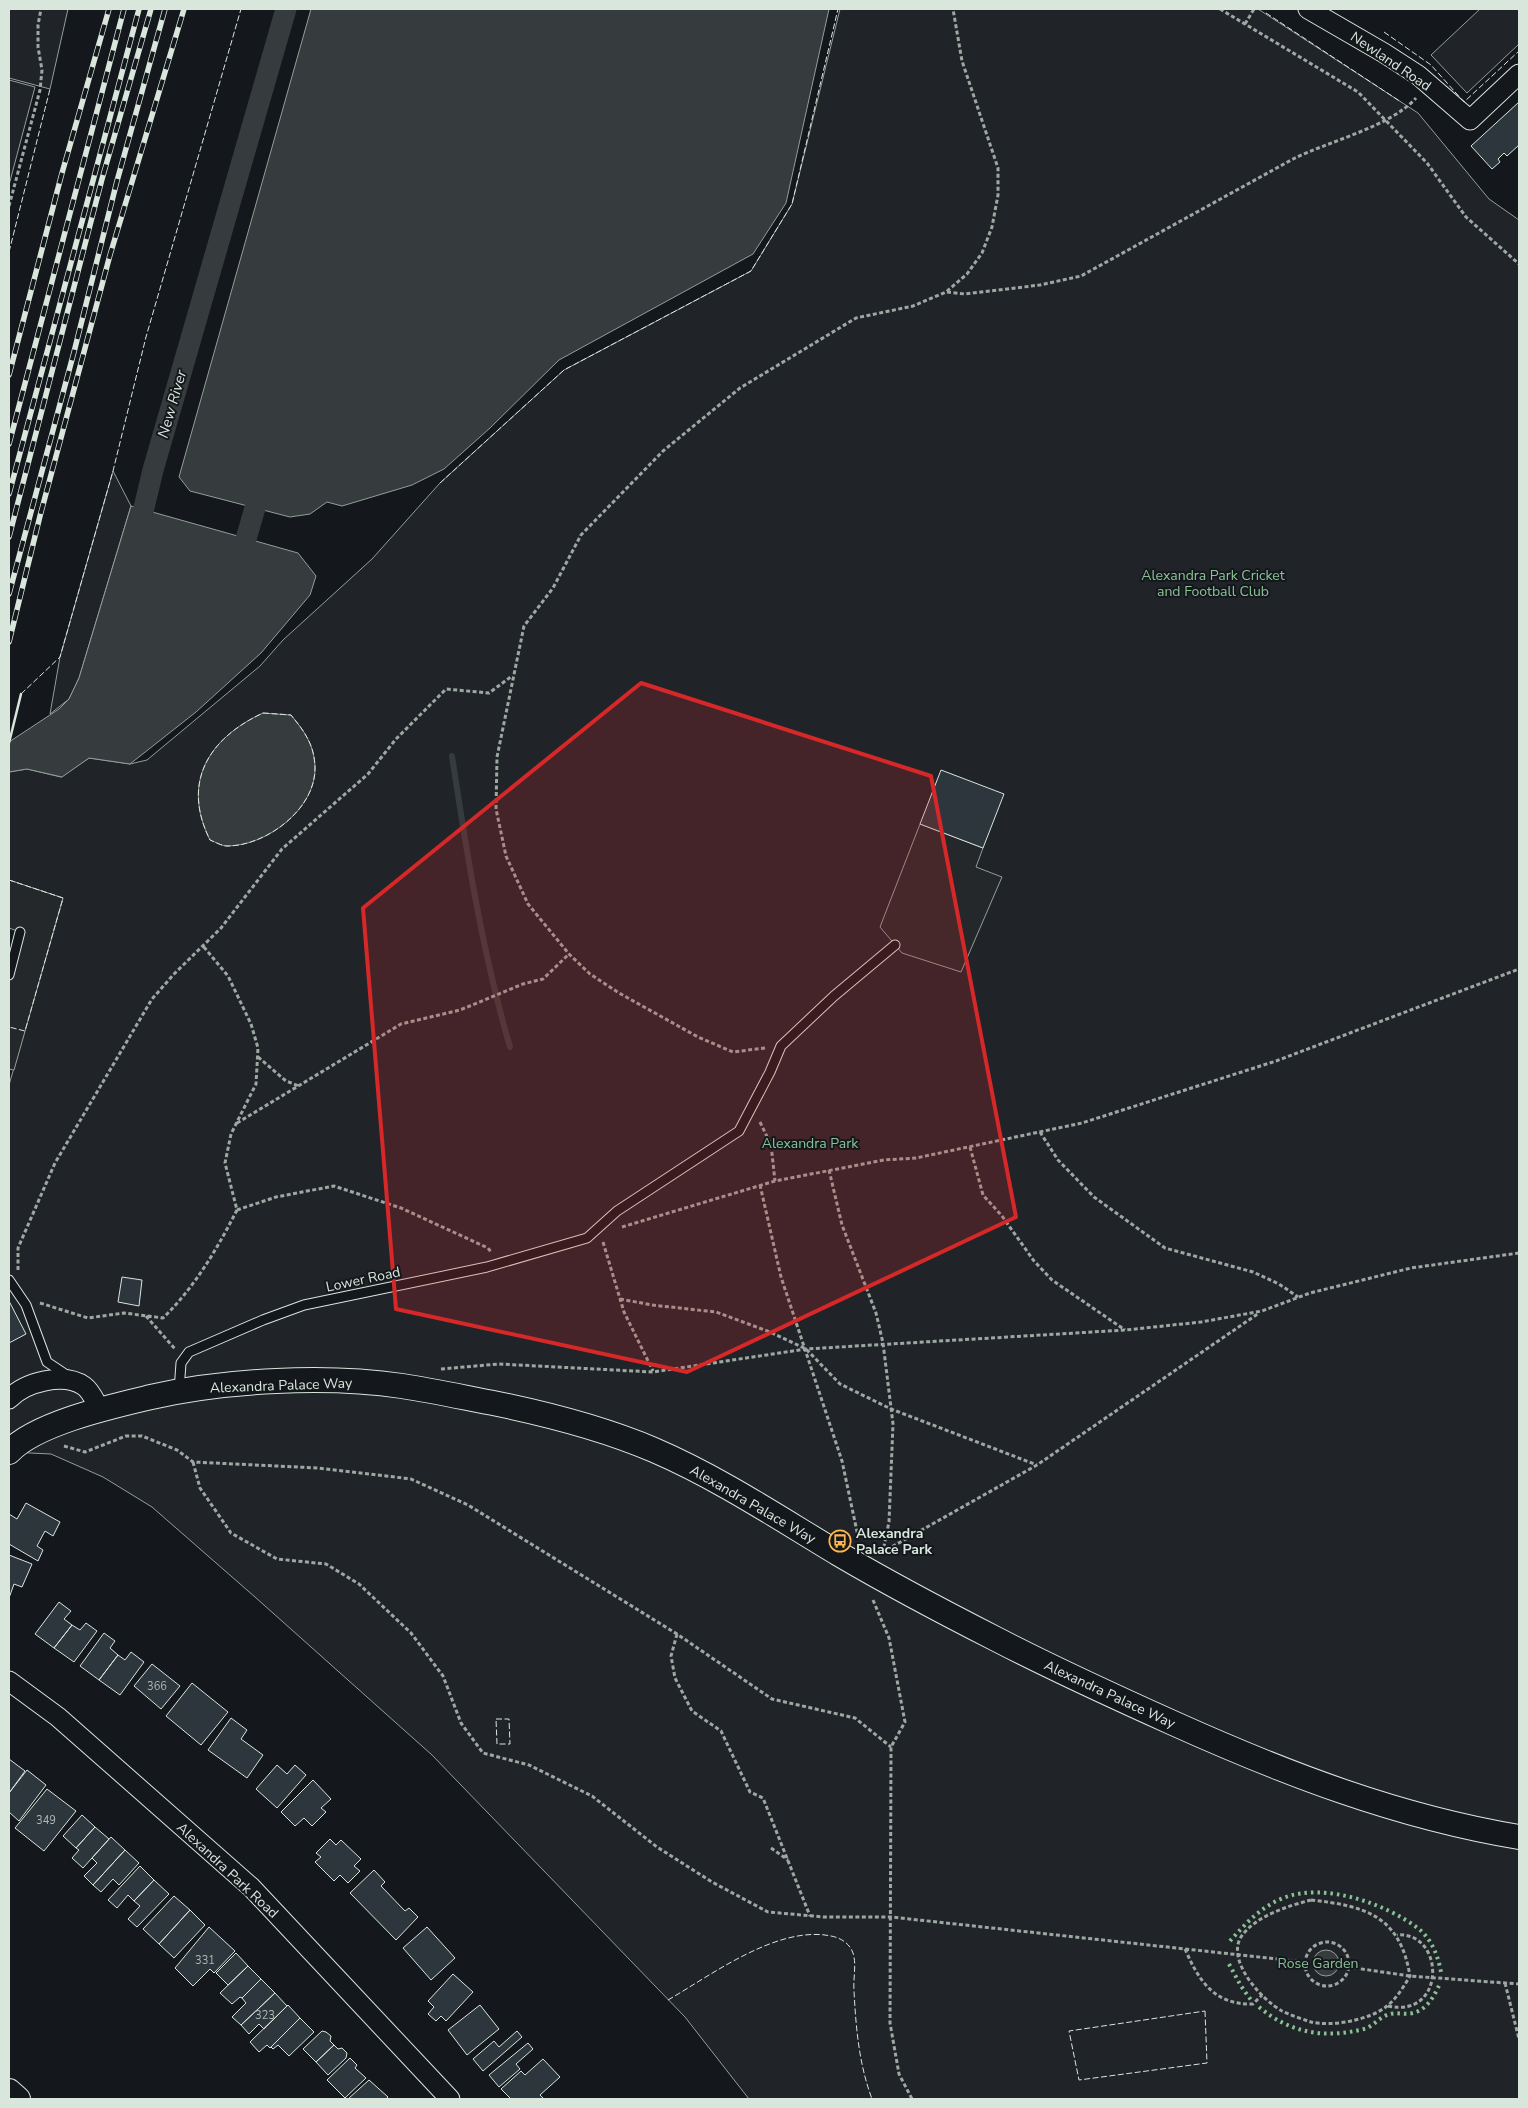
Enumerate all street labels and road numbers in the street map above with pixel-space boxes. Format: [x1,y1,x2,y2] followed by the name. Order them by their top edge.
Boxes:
[1347,27,1435,95] street label: Newland Road
[324,1262,402,1297] street label: Lower Road
[209,1373,353,1397] street label: Alexandra Palace Way
[686,1461,820,1549] street label: Alexandra Palace Way
[1041,1656,1179,1734] street label: Alexandra Palace Way
[173,1818,283,1923] street label: Alexandra Park Road

